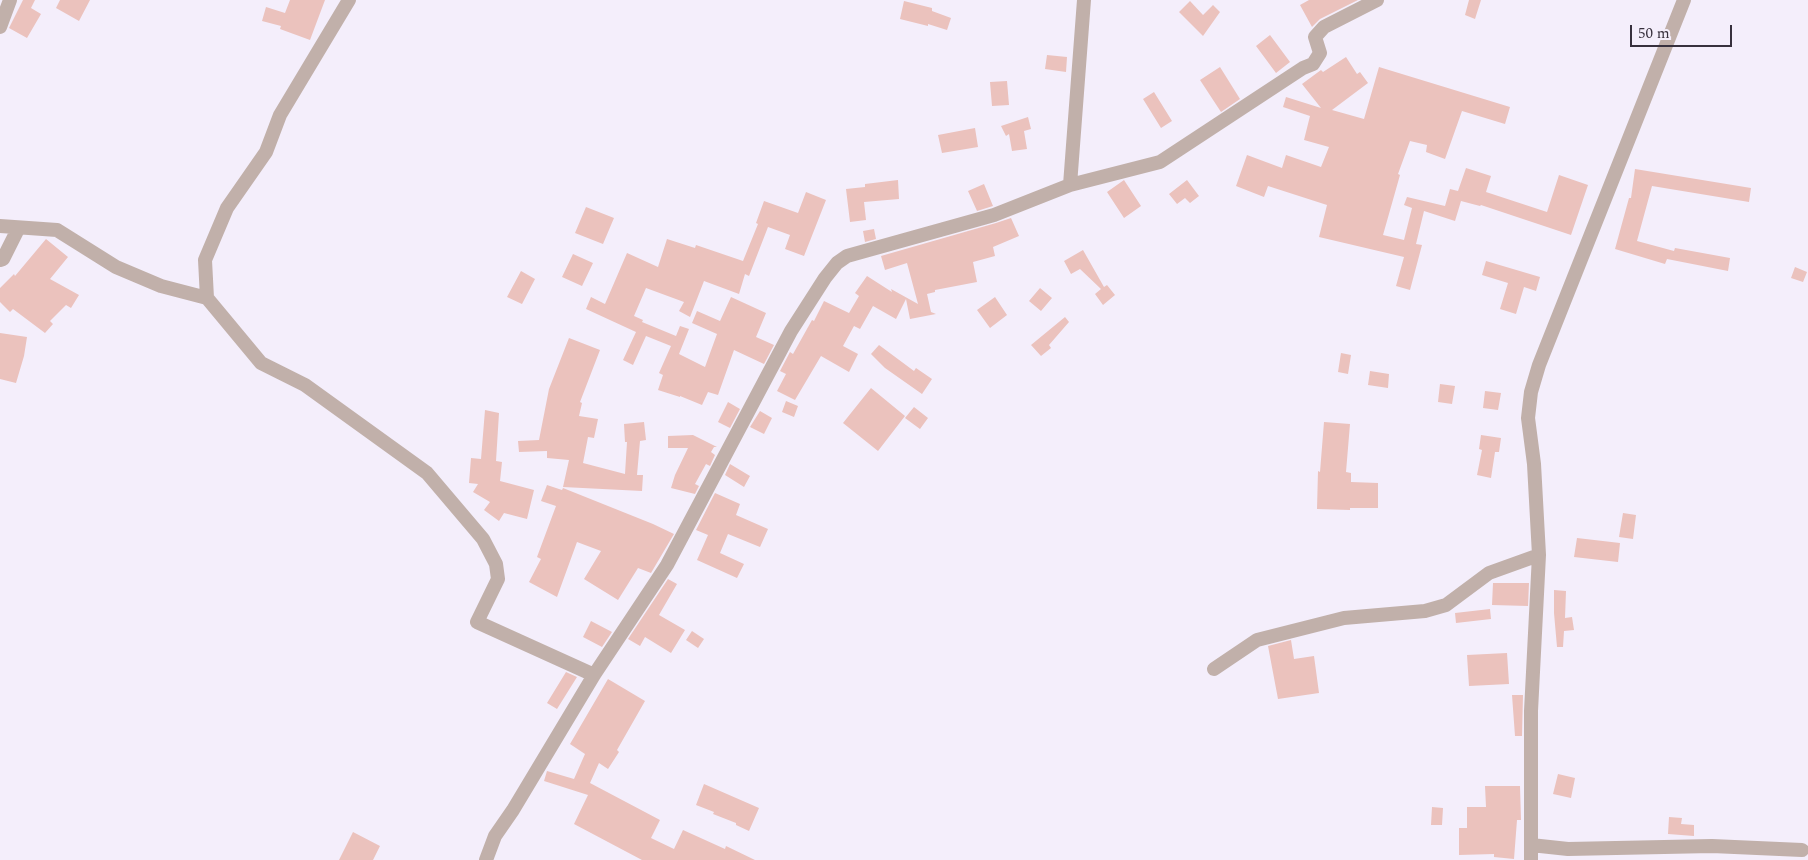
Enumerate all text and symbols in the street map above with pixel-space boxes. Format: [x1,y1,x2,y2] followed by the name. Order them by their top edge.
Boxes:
[1633,15,1736,47] scale bar
[1638,22,1670,45] text: 50 m

